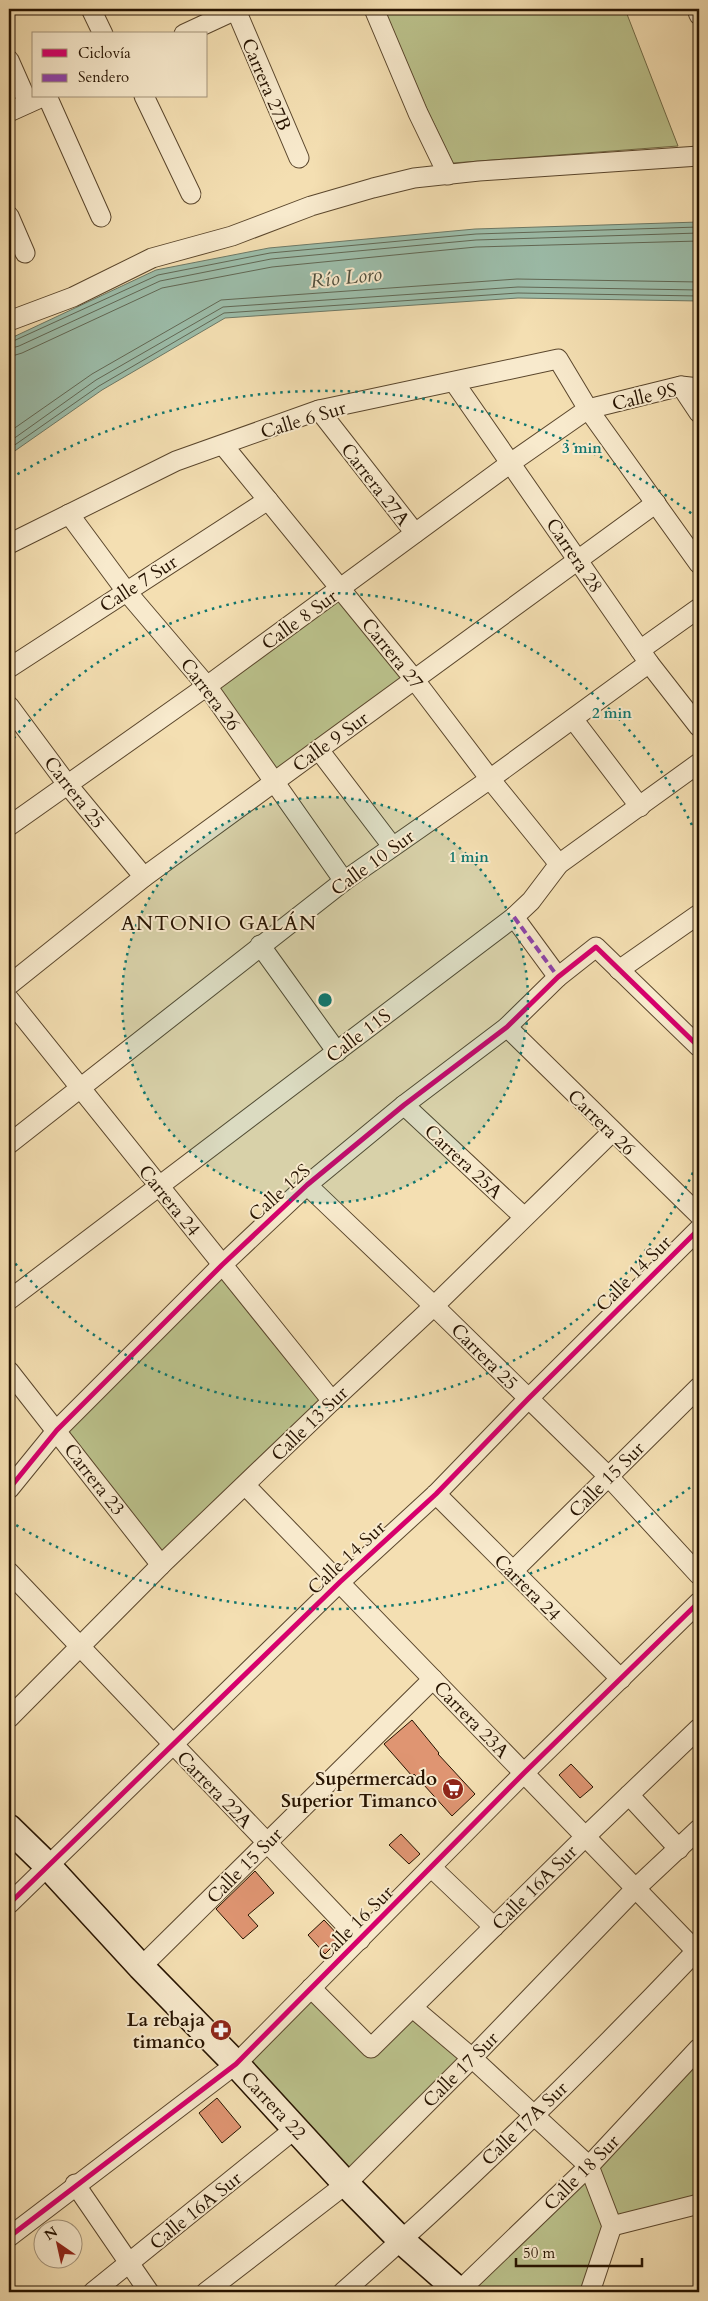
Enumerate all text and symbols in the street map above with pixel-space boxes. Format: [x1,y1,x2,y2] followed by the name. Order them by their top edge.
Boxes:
[32,32,208,98] legend
[235,34,297,135] street label: Carrera 27B
[78,43,131,63] text: Ciclovía
[78,67,129,87] text: Sendero
[309,260,383,295] water label: Río Loro
[609,377,679,417] street label: Calle 9S
[257,395,349,445] street label: Calle 6 Sur
[335,438,416,532] street label: Carrera 27A
[562,438,602,458] text: 3 min
[540,513,609,598] street label: Carrera 28
[95,549,183,619] street label: Calle 7 Sur
[256,583,343,656] street label: Calle 8 Sur
[355,612,429,695] street label: Carrera 27
[174,653,246,736] street label: Carrera 26
[592,703,632,723] text: 2 min
[287,705,374,778] street label: Calle 9 Sur
[38,751,111,834] street label: Carrera 25
[325,824,420,902] street label: Calle 10 Sur
[449,847,489,867] text: 1 min
[121,910,317,937] district label: ANTONIO GALÁN
[316,991,334,1009] centre of rings
[321,1003,396,1069] street label: Calle 11S
[562,1084,641,1162] street label: Carrera 26
[418,1119,509,1205] street label: Carrera 25A
[243,1158,316,1228] street label: Calle 12S
[132,1159,206,1242] street label: Carrera 24
[590,1230,677,1317] street label: Calle 14 Sur
[445,1317,524,1396] street label: Carrera 25
[266,1380,354,1467] street label: Calle 13 Sur
[563,1436,650,1523] street label: Calle 15 Sur
[58,1438,131,1521] street label: Carrera 23
[302,1515,391,1601] street label: Calle 14 Sur
[488,1548,567,1627] street label: Carrera 24
[428,1675,515,1764] street label: Carrera 23A
[171,1745,258,1834] street label: Carrera 22A
[281,1766,437,1814] place label: Supermercado Superior Timanco
[441,1777,465,1801] supermarket icon: Supermercado Superior Timanco
[201,1822,288,1909] street label: Calle 15 Sur
[486,1839,583,1936] street label: Calle 16A Sur
[312,1880,399,1967] street label: Calle 16 Sur
[127,2007,206,2055] place label: La rebaja timanco
[209,2018,233,2042] pharmacy icon: La rebaja timanco
[417,2026,504,2113] street label: Calle 17 Sur
[235,2066,312,2146] street label: Carrera 22
[476,2076,574,2172] street label: Calle 17A Sur
[538,2129,625,2216] street label: Calle 18 Sur
[144,2166,247,2256] street label: Calle 16A Sur
[32,2218,82,2268] north arrow
[41,2222,61,2245] text: N
[516,2236,642,2268] scale bar
[523,2243,555,2263] text: 50 m

